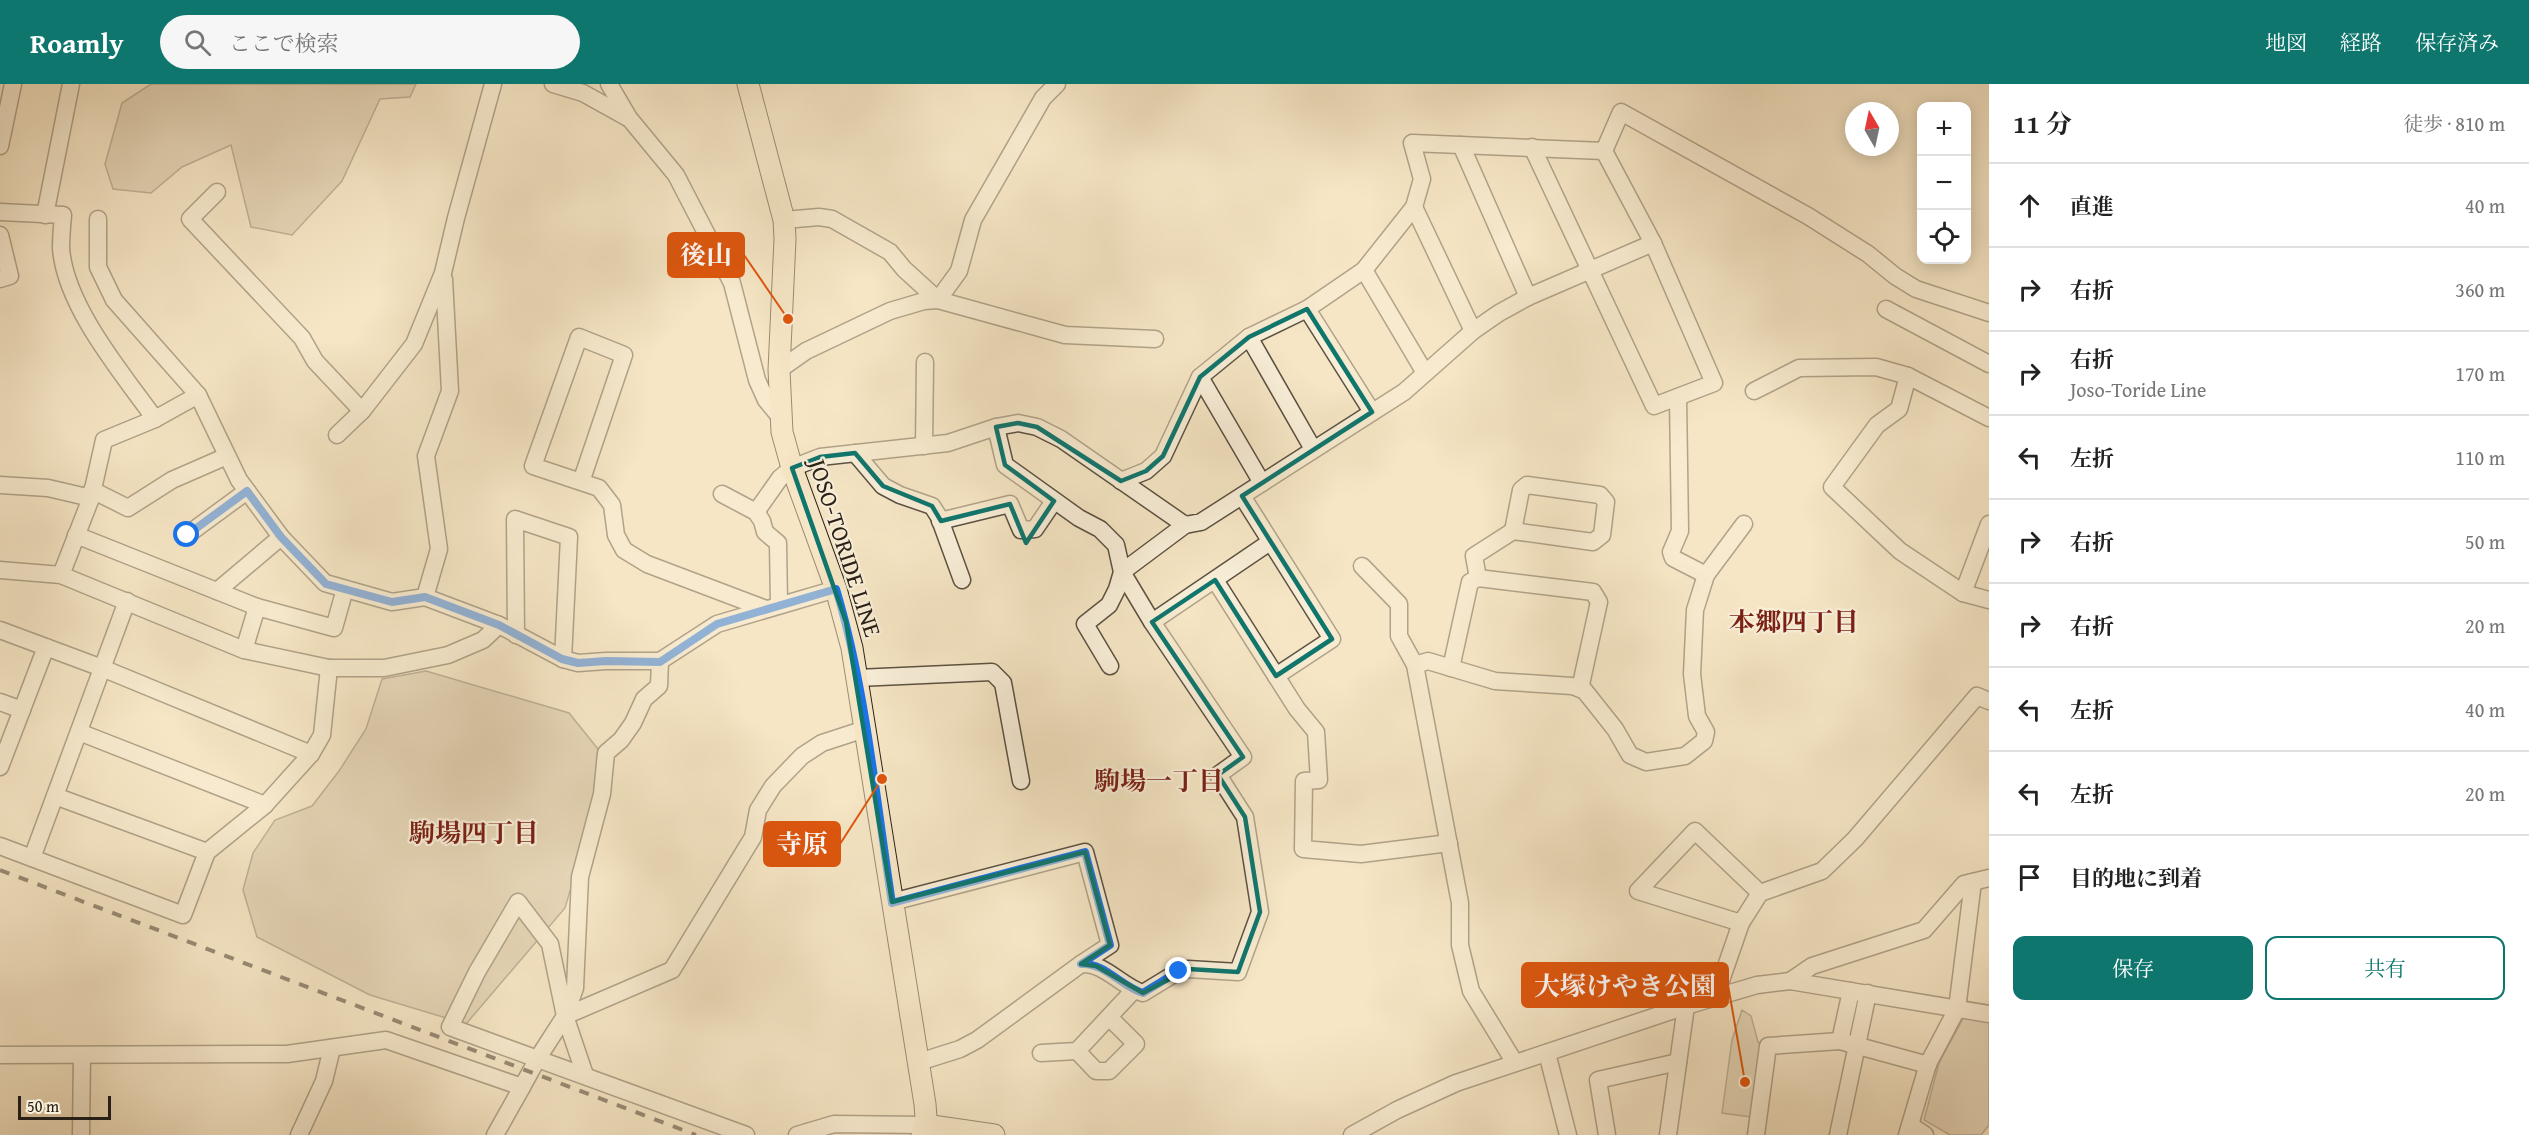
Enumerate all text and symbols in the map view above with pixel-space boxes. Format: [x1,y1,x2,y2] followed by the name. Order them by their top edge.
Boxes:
[160,15,580,69] search box
[30,22,124,63] text: Roamly
[181,26,214,59] icon: search
[229,27,339,59] text: ここで検索
[2265,27,2307,58] text: 地図
[2340,27,2382,58] text: 経路
[2415,27,2499,58] text: 保存済み
[1845,102,1899,156] north arrow
[1917,102,1971,264] map controls
[1917,102,1971,156] button: +
[2013,104,2072,143] text: 11 分
[2403,109,2505,138] text: 徒歩 · 810 m
[1917,156,1971,210] button: −
[2013,189,2046,222] icon: ahead
[2070,190,2114,222] text: 直進
[2465,191,2505,220] text: 40 m
[1917,210,1971,264] button: locate
[668,233,744,277] callout: 後山
[680,235,732,274] text: 後山
[2013,273,2046,306] icon: right
[2070,274,2114,306] text: 右折
[2455,275,2505,304] text: 360 m
[2070,343,2114,375] text: 右折
[2013,357,2046,390] icon: right
[2455,359,2505,388] text: 170 m
[2070,375,2206,404] text: Joso-Toride Line
[2013,441,2046,474] icon: left
[2070,442,2114,474] text: 左折
[2455,443,2505,472] text: 110 m
[799,452,891,641] street label: JOSO-TORIDE LINE
[173,521,199,547] route start
[2013,525,2046,558] icon: right
[2070,526,2114,558] text: 右折
[2465,527,2505,556] text: 50 m
[1729,602,1859,641] district label: 本郷四丁目
[2013,609,2046,642] icon: right
[2070,610,2114,642] text: 右折
[2465,611,2505,640] text: 20 m
[2013,693,2046,726] icon: left
[2070,694,2114,726] text: 左折
[2465,695,2505,724] text: 40 m
[1094,761,1224,800] district label: 駒場一丁目
[2013,777,2046,810] icon: left
[2070,778,2114,810] text: 左折
[2465,779,2505,808] text: 20 m
[409,813,539,852] district label: 駒場四丁目
[764,822,840,866] callout: 寺原
[776,824,828,863] text: 寺原
[2013,861,2046,894] icon: arrive
[2070,862,2202,894] text: 目的地に到着
[2013,936,2253,1000] button: 保存
[2265,936,2505,1000] button: 共有
[1165,957,1191,983] route end
[1522,963,1728,1007] callout: 大塚けやき公園
[1534,966,1716,1005] text: 大塚けやき公園
[18,1093,111,1120] scale bar
[27,1094,59,1118] text: 50 m

